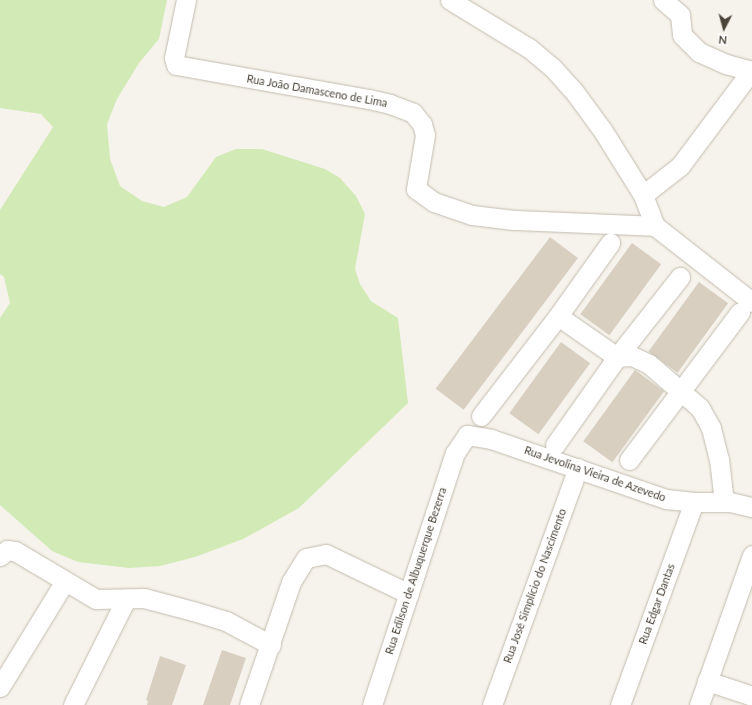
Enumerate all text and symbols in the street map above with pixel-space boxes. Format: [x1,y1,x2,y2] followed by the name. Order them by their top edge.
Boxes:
[704,8,744,48] north arrow
[718,34,728,47] text: N
[245,72,389,110] street label: Rua João Damasceno de Lima
[522,443,668,505] street label: Rua Jevolina Vieira de Azevedo
[383,486,449,656] street label: Rua Edilson de Albuquerque Bezerra
[501,507,569,665] street label: Rua José Simplício do Nascimento
[636,562,678,646] street label: Rua Edgar Dantas

